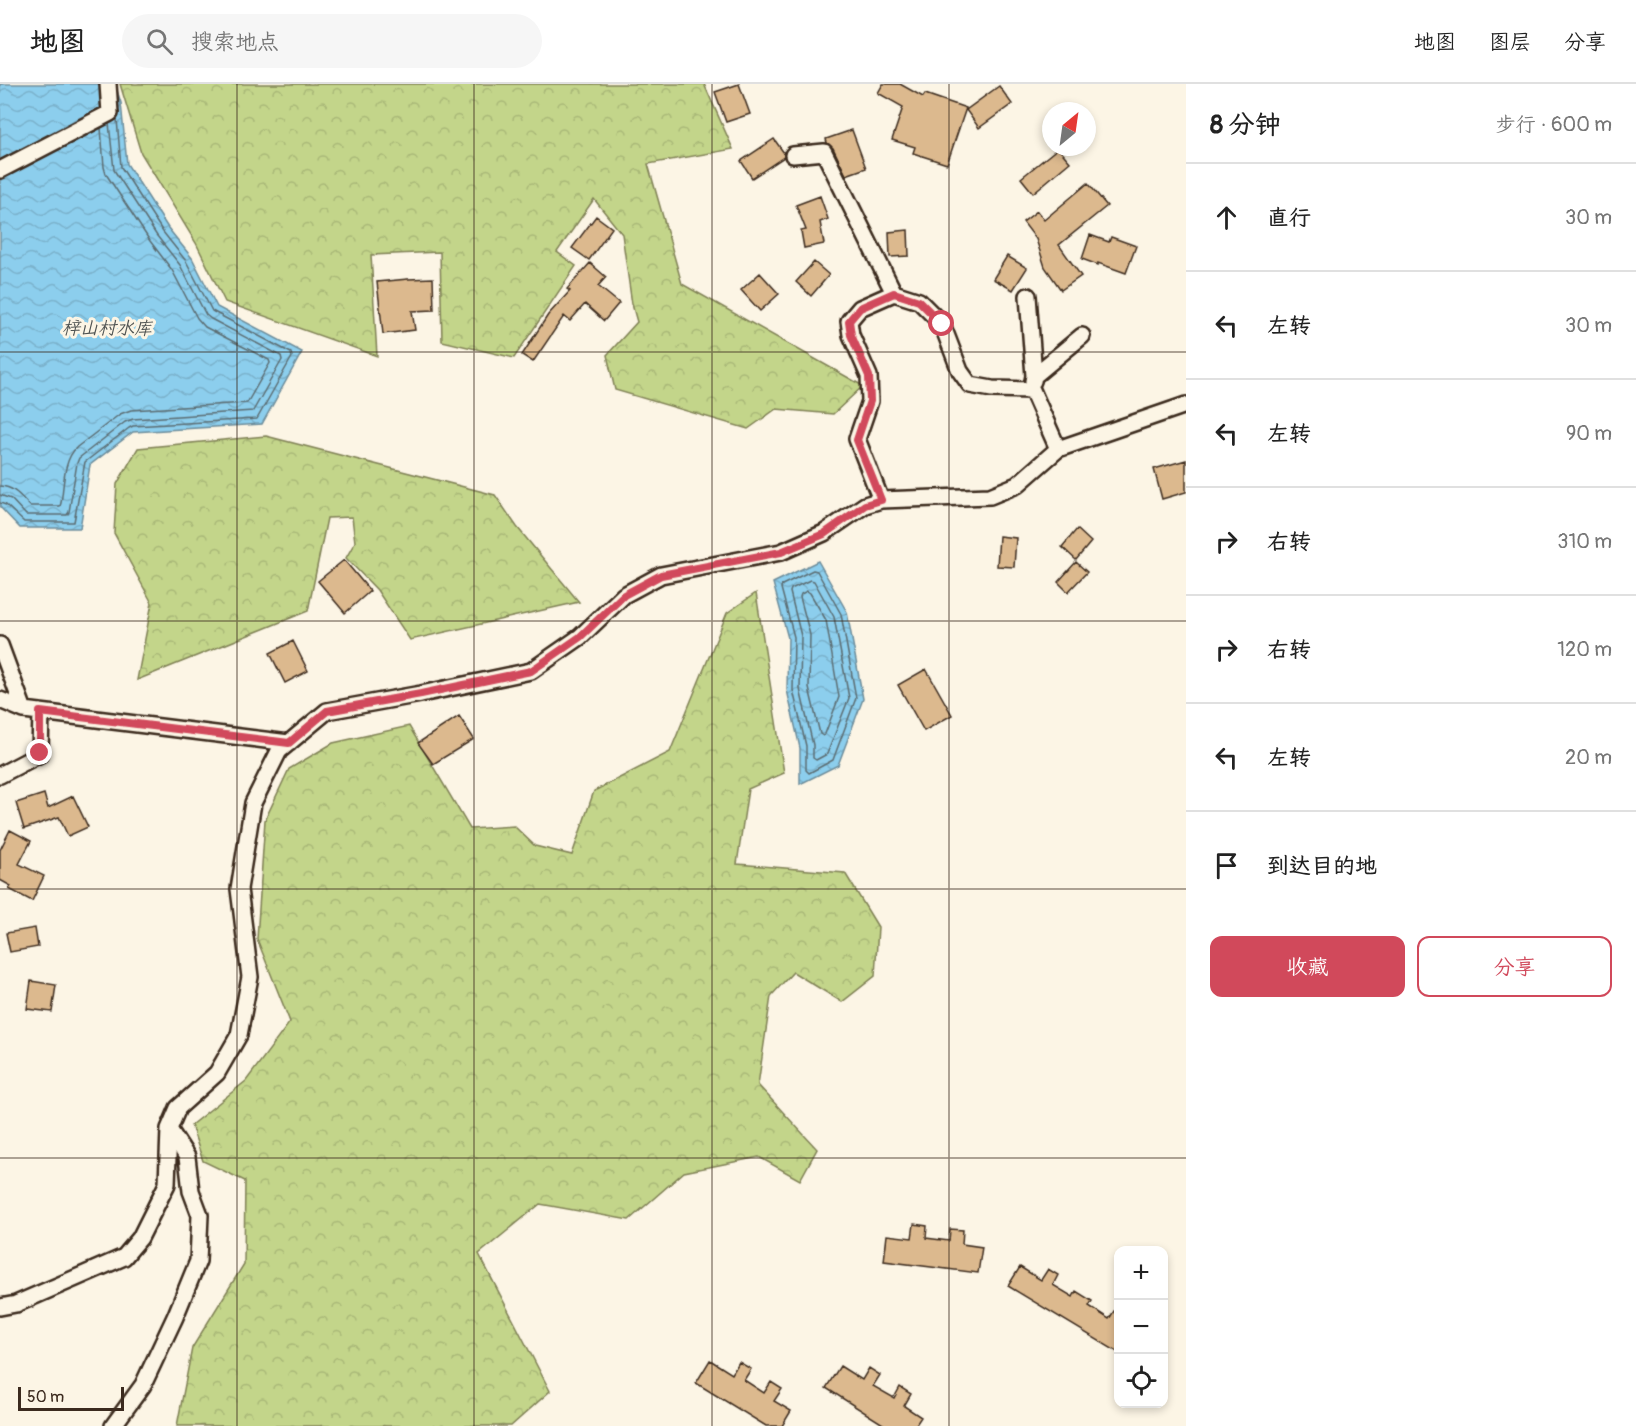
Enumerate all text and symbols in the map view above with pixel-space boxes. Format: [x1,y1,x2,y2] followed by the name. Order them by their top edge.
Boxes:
[122,14,542,68] search box
[30,25,86,60] text: 地图
[143,25,176,58] icon: search
[191,28,279,56] text: 搜索地点
[1414,29,1456,56] text: 地图
[1489,29,1531,56] text: 图层
[1564,29,1606,56] text: 分享
[1042,102,1096,156] north arrow
[1210,109,1281,141] text: 8 分钟
[1496,112,1612,137] text: 步行 · 600 m
[1210,201,1243,234] icon: ahead
[1267,204,1311,232] text: 直行
[1565,205,1612,230] text: 30 m
[1210,309,1243,342] icon: left
[928,310,954,336] route start
[1267,312,1311,340] text: 左转
[1565,313,1612,338] text: 30 m
[62,317,154,340] water label: 梓山村水库
[1210,417,1243,450] icon: left
[1267,420,1311,448] text: 左转
[1566,421,1612,446] text: 90 m
[1210,525,1243,558] icon: right
[1267,528,1311,556] text: 右转
[1557,529,1612,554] text: 310 m
[1210,633,1243,666] icon: right
[1267,636,1311,664] text: 右转
[1557,637,1612,662] text: 120 m
[26,739,52,765] route end
[1210,741,1243,774] icon: left
[1267,744,1311,772] text: 左转
[1565,745,1612,770] text: 20 m
[1210,849,1243,882] icon: arrive
[1267,852,1377,880] text: 到达目的地
[1210,936,1405,997] button: 收藏
[1417,936,1612,997] button: 分享
[1114,1246,1168,1408] map controls
[1114,1246,1168,1300] button: +
[1114,1300,1168,1354] button: −
[1114,1354,1168,1408] button: locate
[18,1384,124,1412] scale bar
[27,1387,64,1407] text: 50 m

